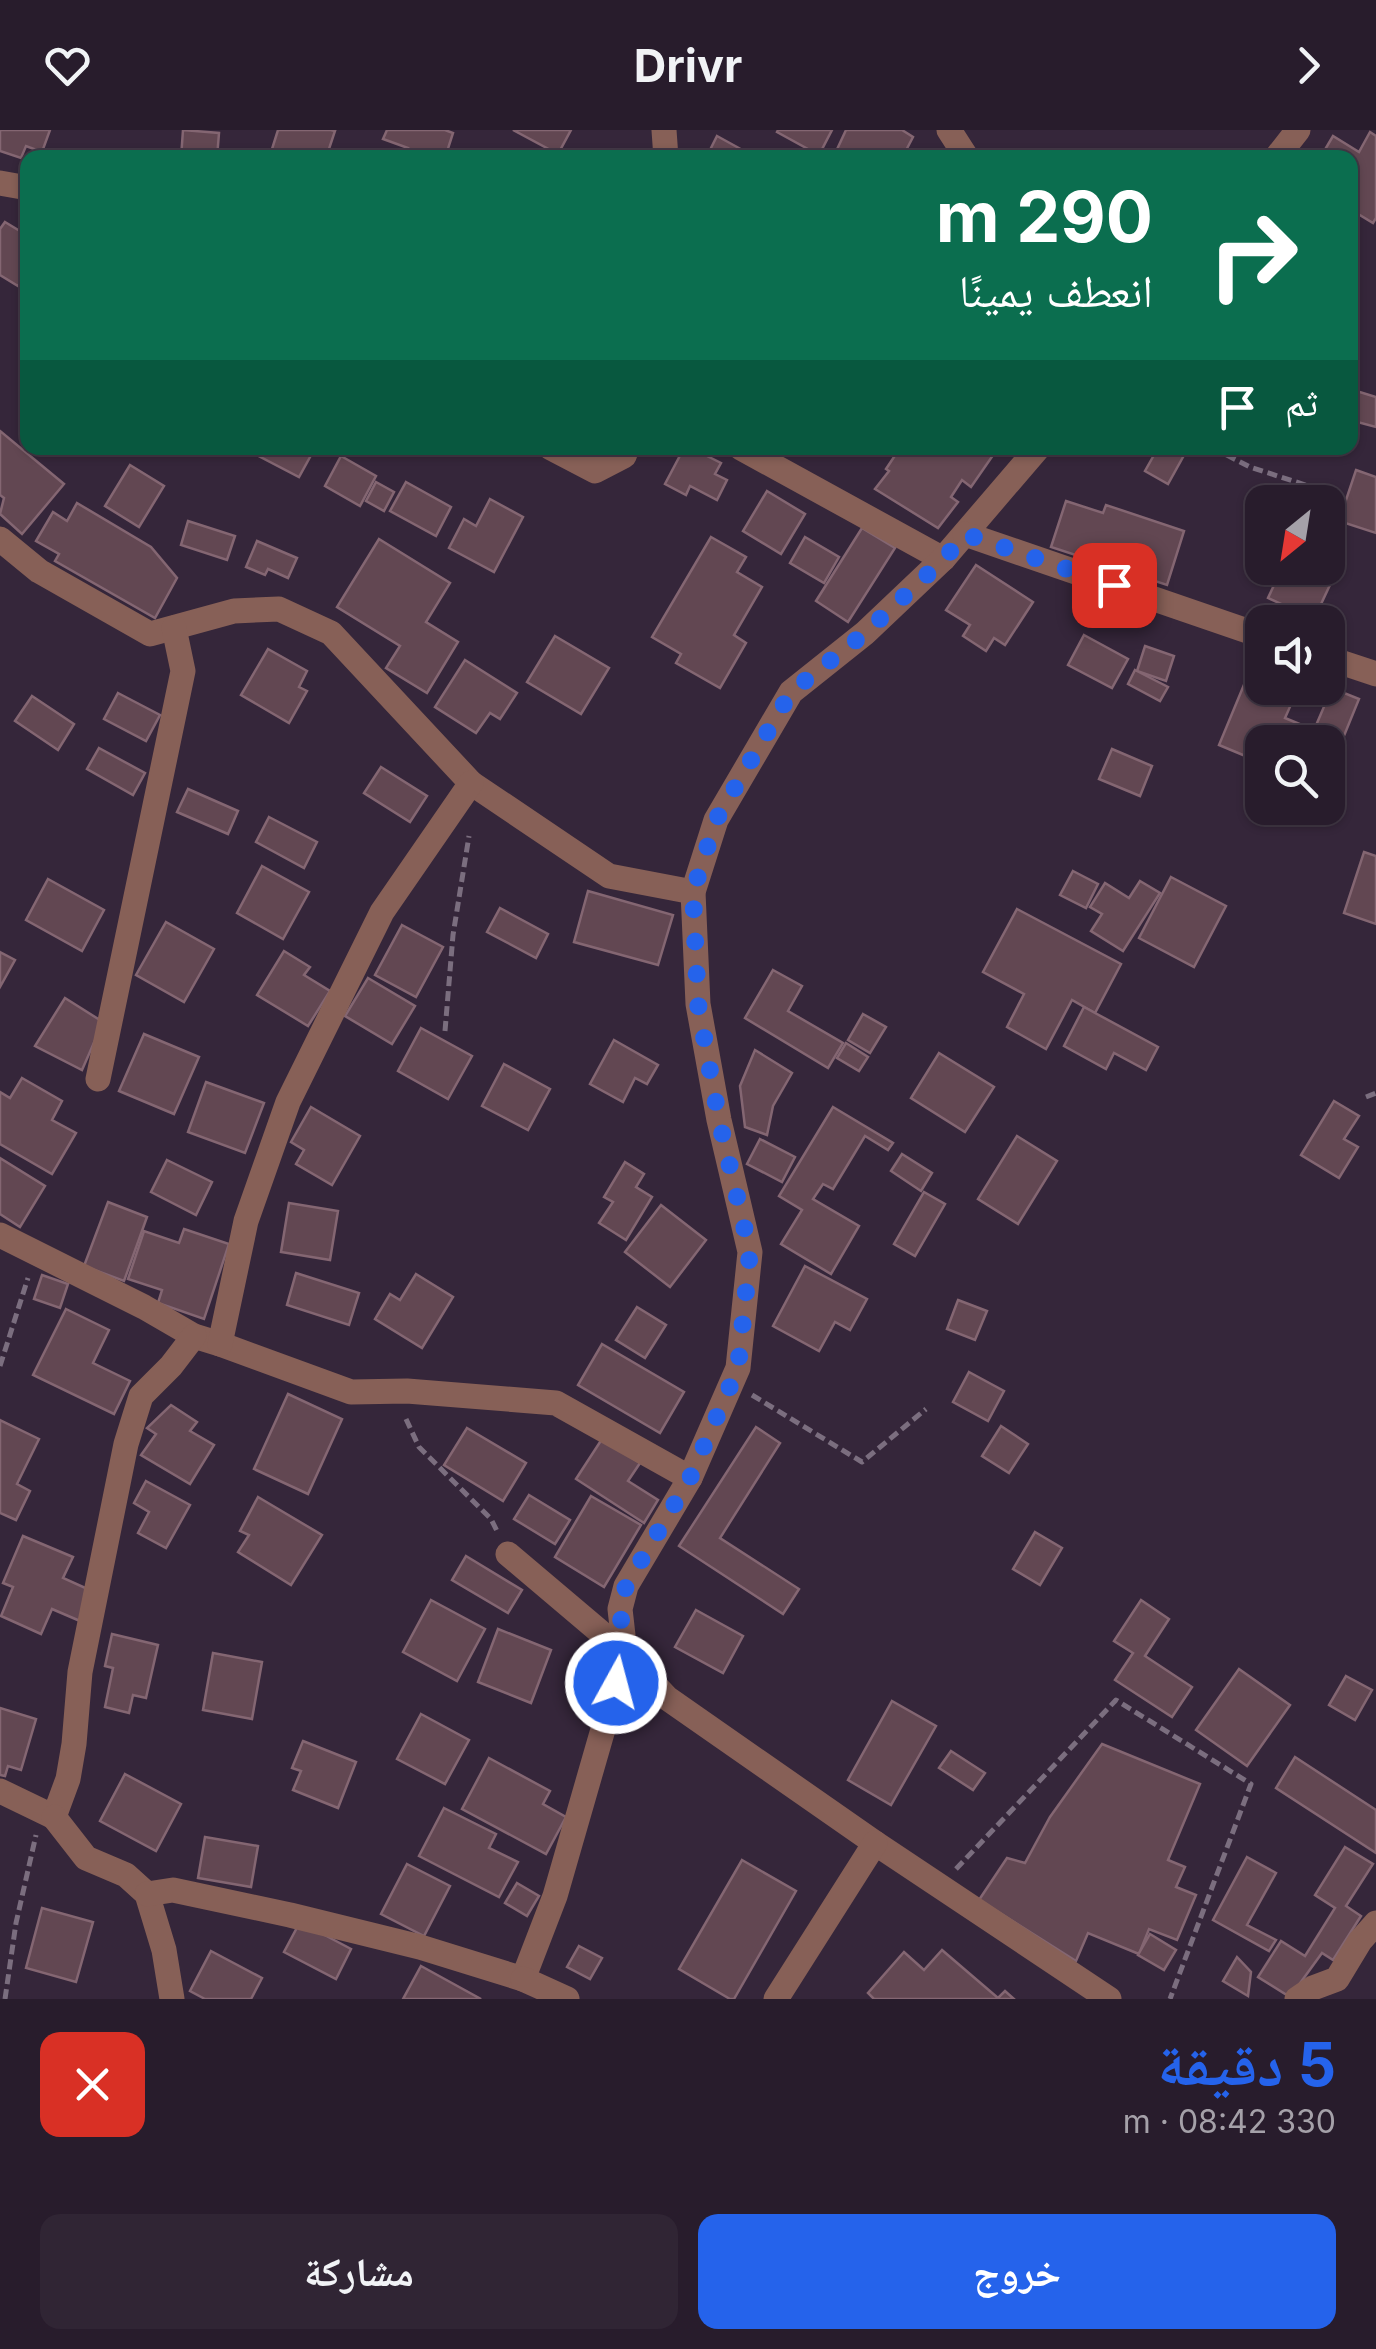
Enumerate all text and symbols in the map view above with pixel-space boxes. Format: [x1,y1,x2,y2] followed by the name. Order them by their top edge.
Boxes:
[40,38,95,93] icon: heart
[634,38,742,93] text: Drivr
[1281,38,1336,93] icon: forward
[936,174,1153,259] text: 290 m
[1188,190,1318,320] icon: right
[959,263,1153,318] text: انعطف يمينًا
[1285,379,1318,425] text: ثم
[1210,380,1265,435] icon: arrive
[1245,485,1345,585] north arrow
[1245,485,1345,825] map controls
[1072,543,1157,628] pin
[1087,558,1142,613] icon: arrive
[1245,605,1345,705] button: sound
[1245,725,1345,825] button: search
[564,1631,668,1735] position arrow
[1157,2028,1336,2100] text: 5 دقيقة
[40,2032,145,2137] button: close
[1123,2102,1336,2141] text: 330 m · 08:42
[40,2214,678,2329] button: مشاركة
[698,2214,1336,2329] button: خروج

